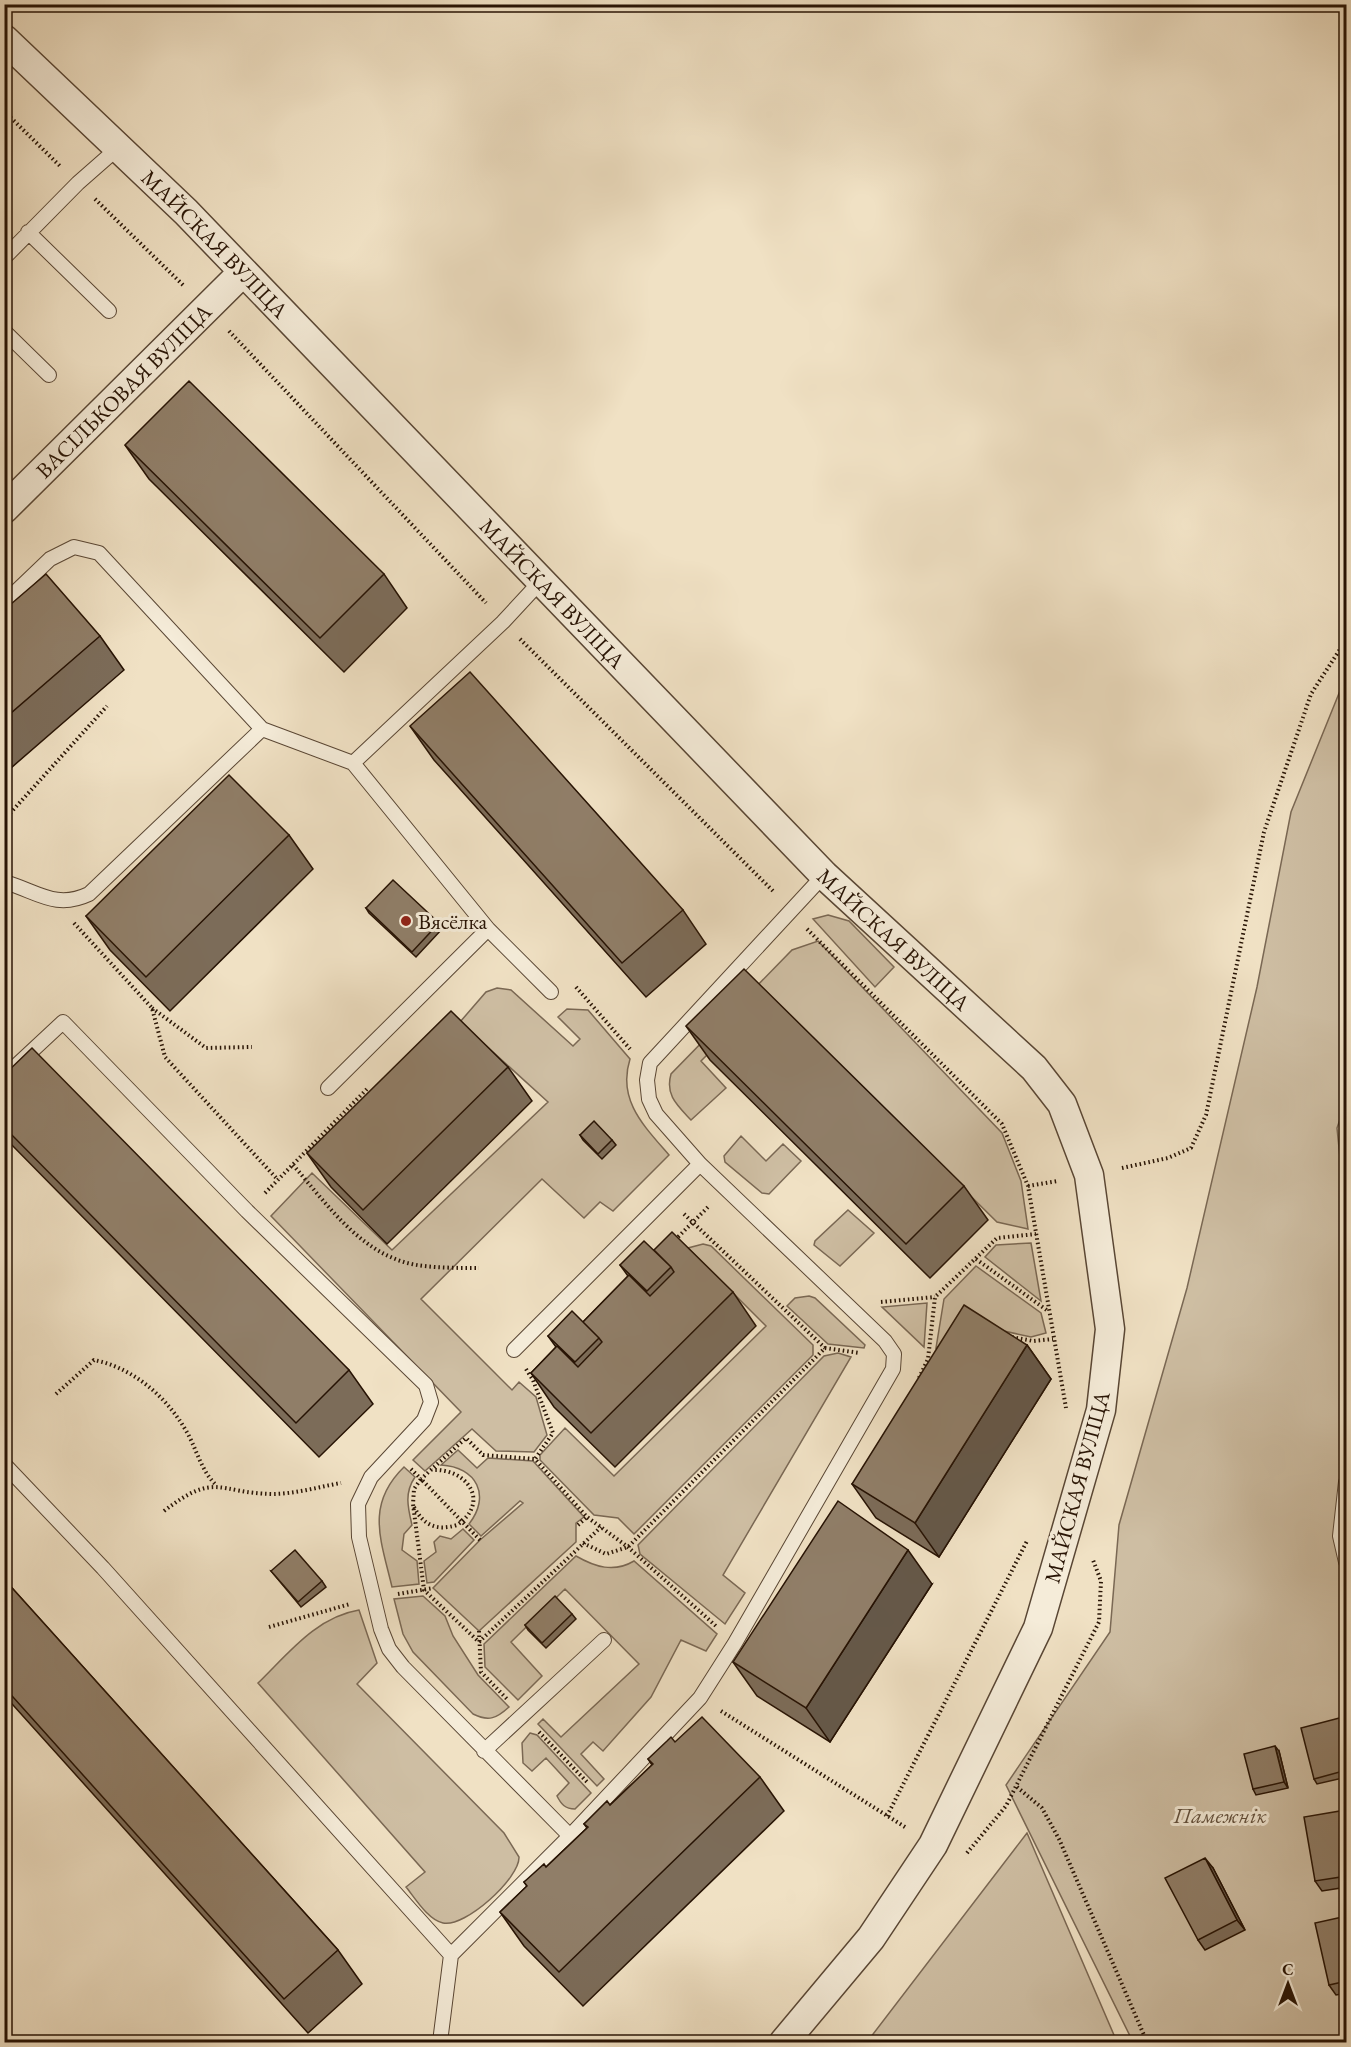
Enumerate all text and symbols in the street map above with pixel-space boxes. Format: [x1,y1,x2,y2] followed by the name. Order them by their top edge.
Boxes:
[135,163,295,325] street label: МАЙСКАЯ ВУЛІЦА
[29,297,218,484] street label: ВАСІЛЬКОВАЯ ВУЛІЦА
[474,512,632,675] street label: МАЙСКАЯ ВУЛІЦА
[811,862,977,1017] street label: МАЙСКАЯ ВУЛІЦА
[418,907,488,936] place label: Вясёлка
[399,914,413,928] marker: Вясёлка
[1037,1387,1117,1586] street label: МАЙСКАЯ ВУЛІЦА
[1173,1801,1267,1830] park label: Памежнік
[1258,1954,1318,2014] north arrow
[1282,1959,1294,1980] text: С

